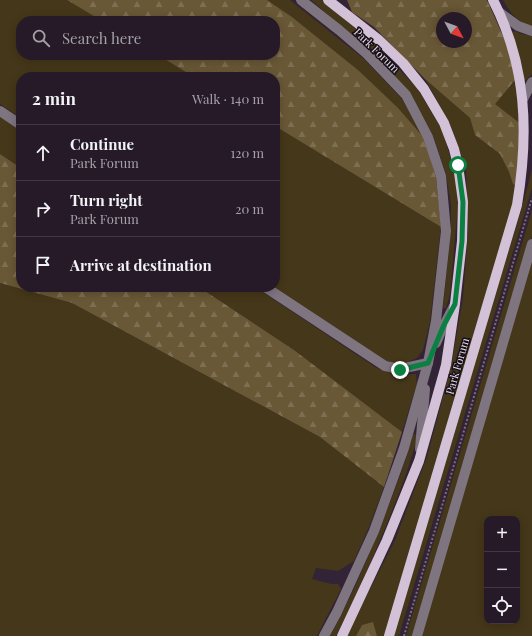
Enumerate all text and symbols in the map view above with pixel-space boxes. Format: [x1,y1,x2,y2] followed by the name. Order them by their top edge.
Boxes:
[436,12,472,48] north arrow
[16,16,280,60] search box
[351,24,403,76] street label: Park Forum
[30,27,52,49] icon: search
[62,28,141,48] text: Search here
[32,87,76,109] text: 2 min
[192,90,264,107] text: Walk · 140 m
[70,134,134,154] text: Continue
[32,142,54,164] icon: ahead
[230,144,264,161] text: 120 m
[70,154,139,171] text: Park Forum
[449,156,467,174] route start
[70,190,143,210] text: Turn right
[32,198,54,220] icon: right
[235,200,264,217] text: 20 m
[70,210,139,227] text: Park Forum
[32,254,54,276] icon: arrive
[70,255,212,275] text: Arrive at destination
[442,336,472,396] street label: Park Forum
[391,361,409,379] route end
[484,516,520,624] map controls
[484,516,520,552] button: +
[484,552,520,588] button: −
[484,588,520,624] button: locate

